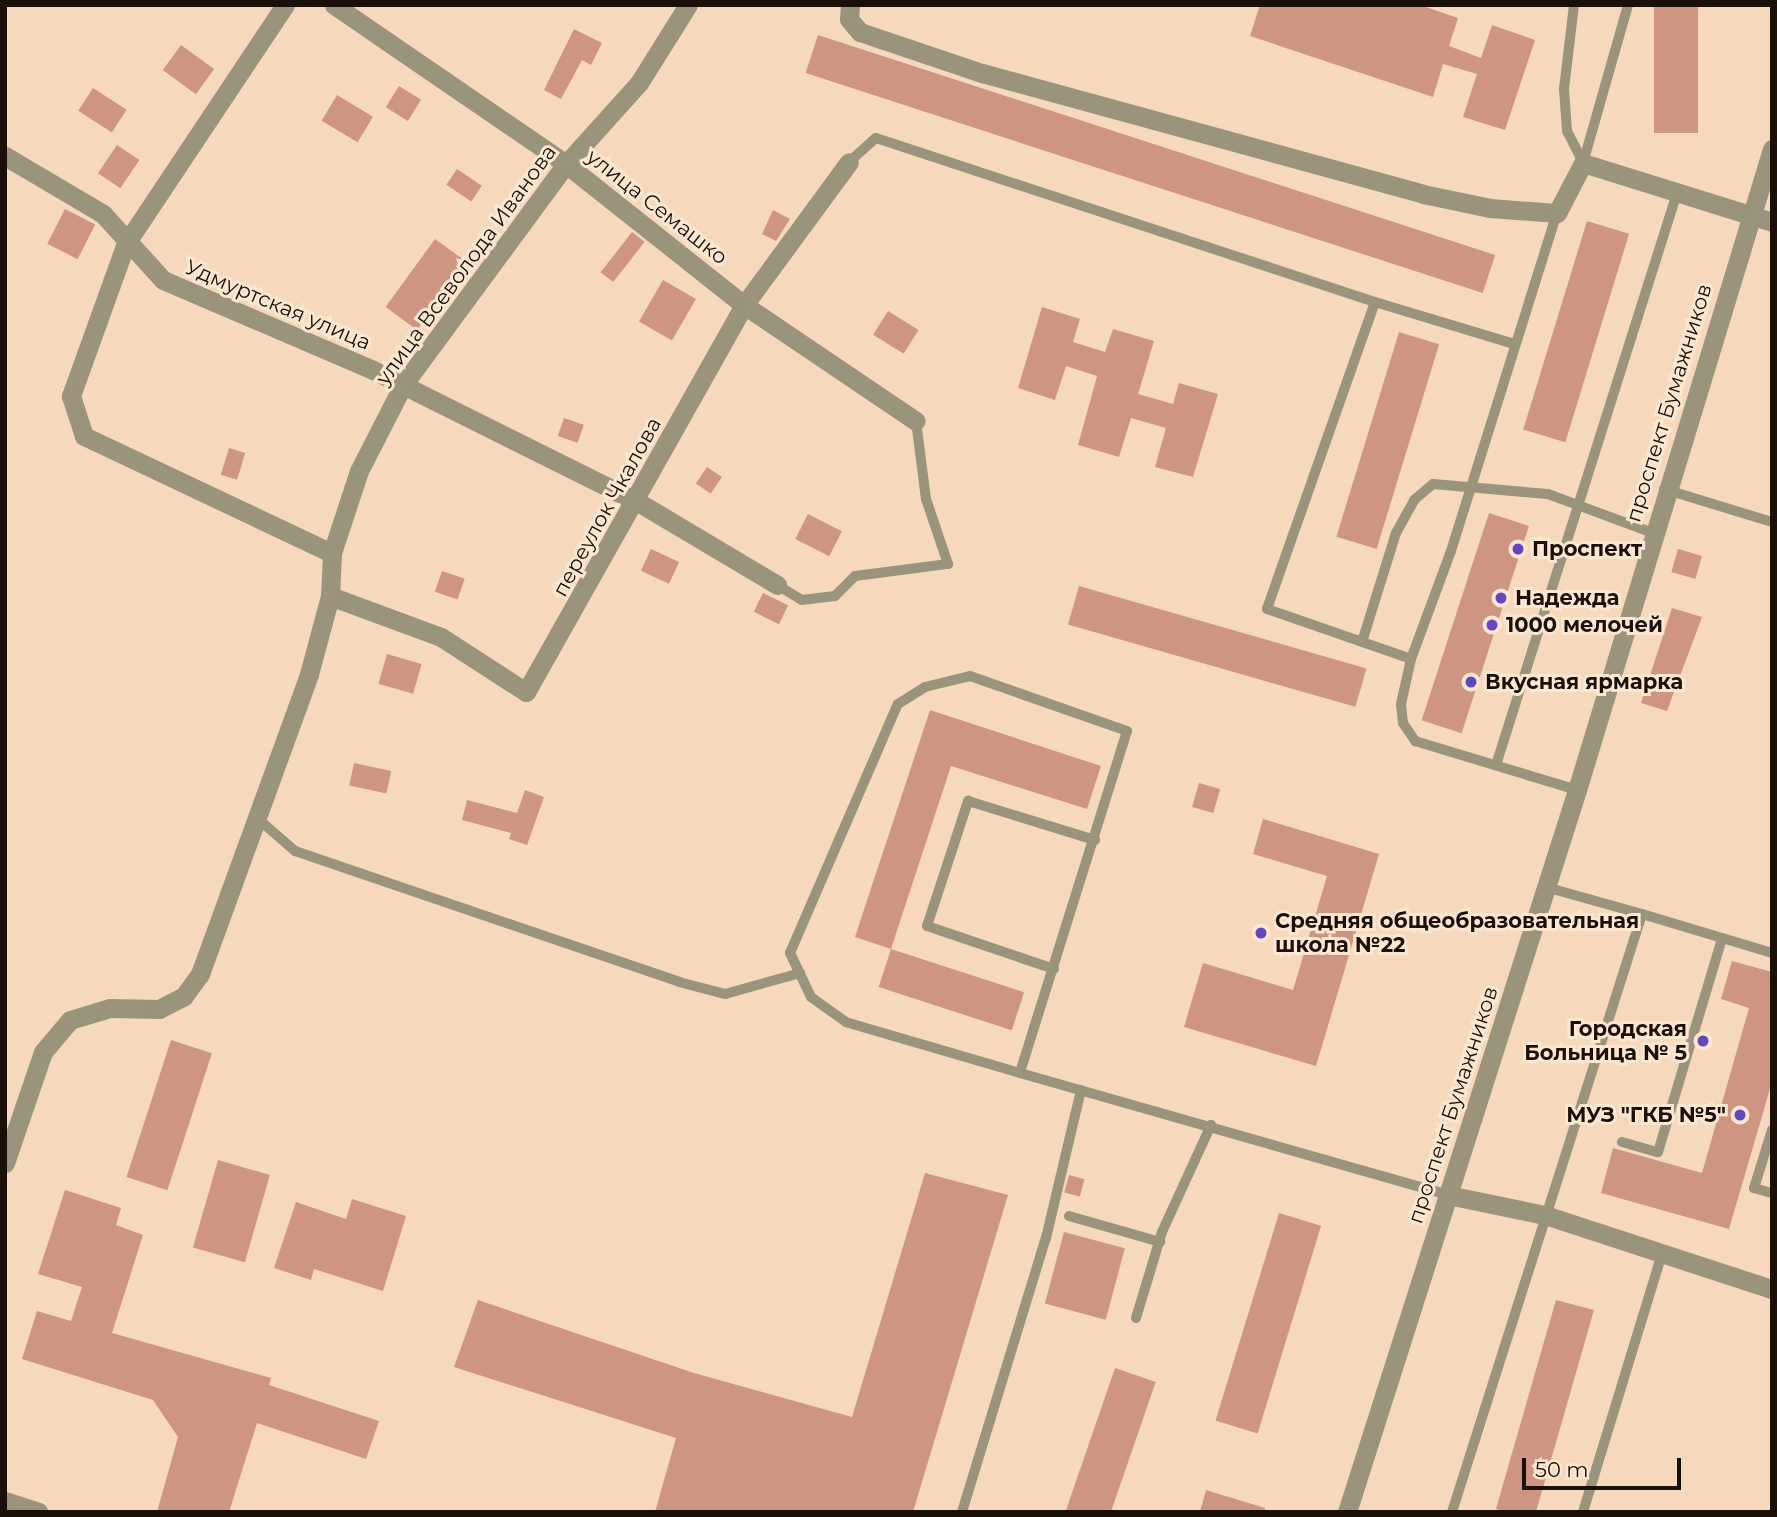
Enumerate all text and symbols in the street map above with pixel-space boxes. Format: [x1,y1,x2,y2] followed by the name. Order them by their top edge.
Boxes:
[370,140,562,390] street label: улица Всеволода Иванова
[581,144,733,270] street label: улица Семашко
[182,255,374,355] street label: Удмуртская улица
[1621,281,1717,525] street label: проспект Бумажников
[547,413,667,601] street label: переулок Чкалова
[1532,536,1642,562] place label: Проспект
[1510,541,1526,557] marker: Проспект
[1515,585,1619,611] place label: Надежда
[1493,590,1509,606] marker: Надежда
[1506,612,1663,638] place label: 1000 мелочей
[1484,617,1500,633] marker: 1000 мелочей
[1485,669,1683,695] place label: Вкусная ярмарка
[1463,674,1479,690] marker: Вкусная ярмарка
[1275,908,1639,958] place label: Средняя общеобразовательная школа №22
[1253,925,1269,941] marker: Средняя общеобразовательная школа №22
[1403,983,1503,1227] street label: проспект Бумажников
[1524,1016,1687,1066] place label: Городская Больница № 5
[1693,1031,1713,1051] marker: Городская Больница № 5
[1566,1102,1726,1128] place label: МУЗ "ГКБ №5"
[1732,1107,1748,1123] marker: МУЗ "ГКБ №5"
[1525,1444,1684,1488] scale bar
[1535,1457,1589,1482] text: 50 m

